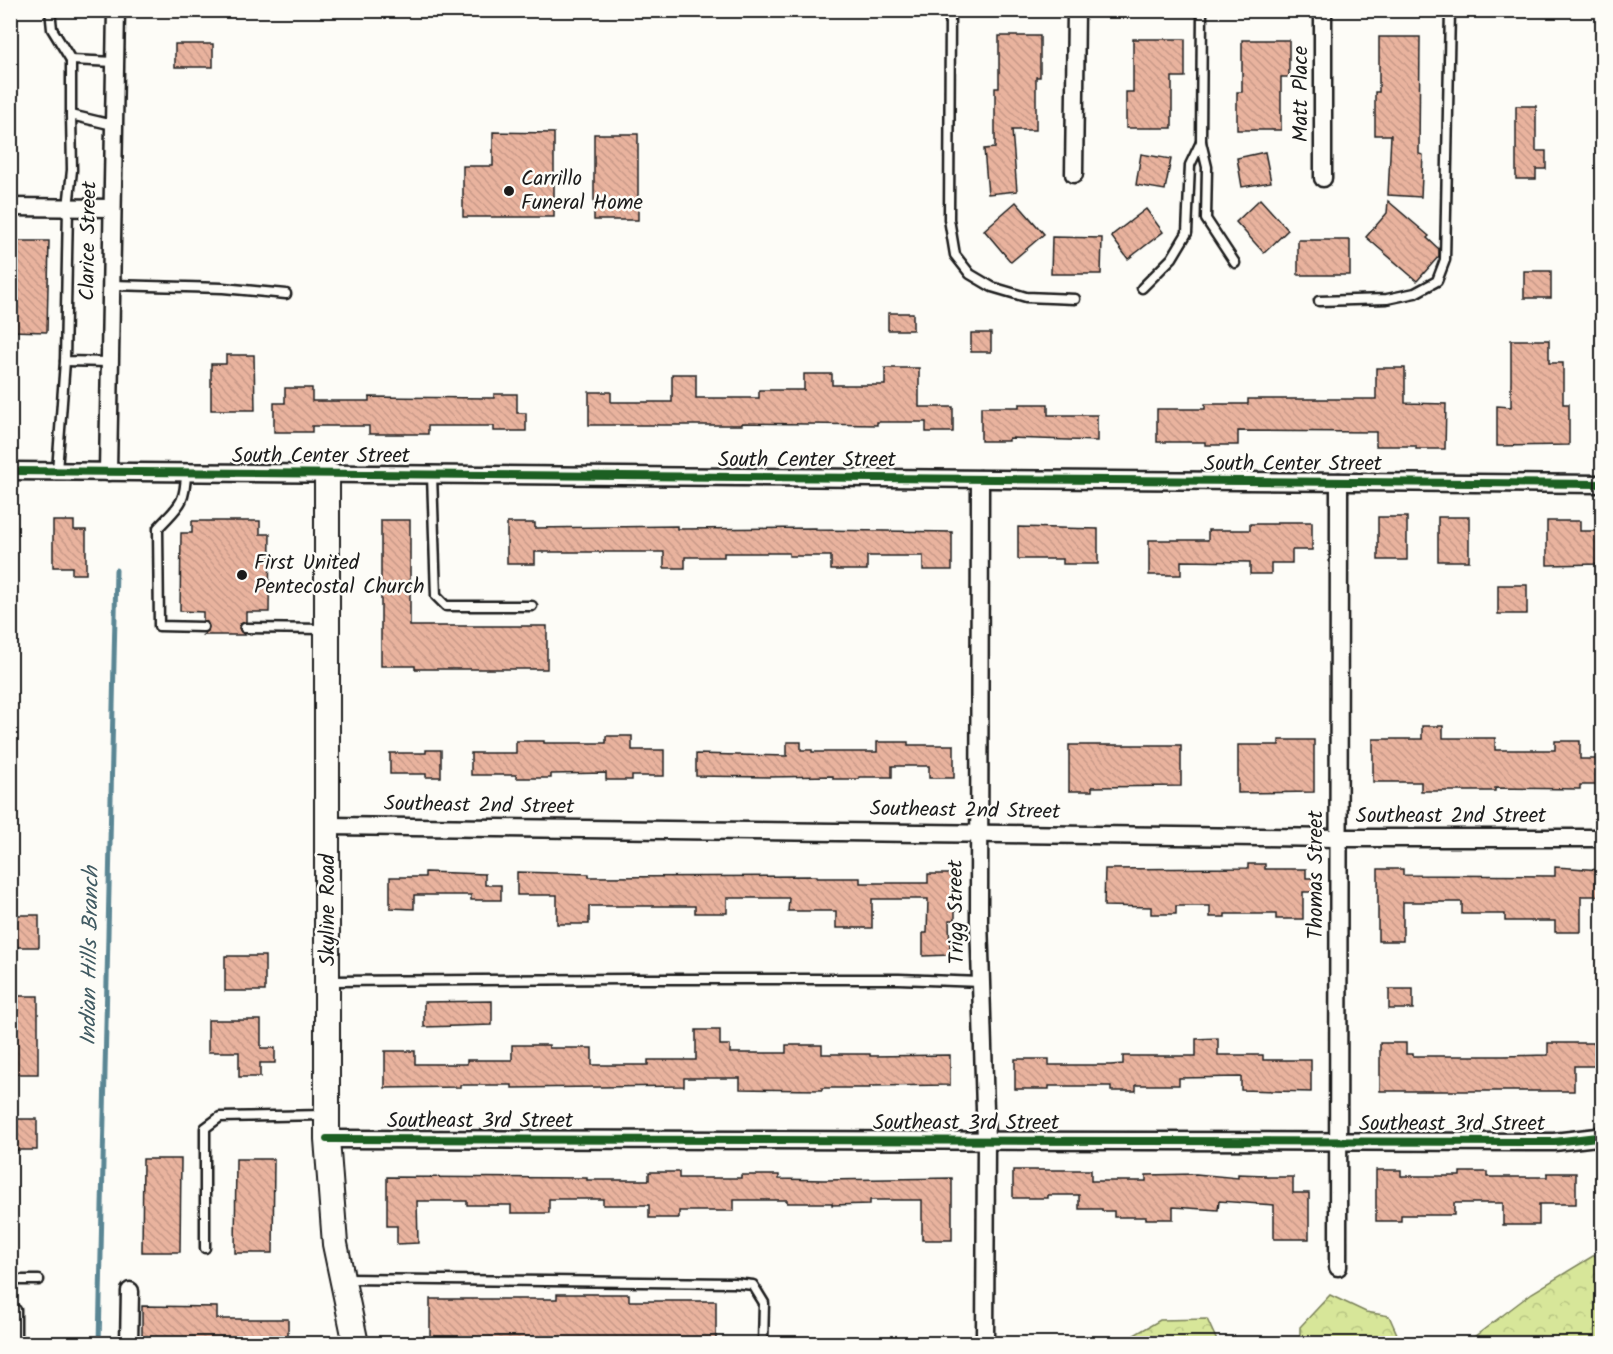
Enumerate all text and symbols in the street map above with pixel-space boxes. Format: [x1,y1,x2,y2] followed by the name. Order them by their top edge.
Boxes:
[1285,45,1318,142] street label: Matt Place
[521,163,643,220] place label: Carrillo Funeral Home
[71,180,107,301] street label: Clarice Street
[502,184,516,198] marker: Carrillo Funeral Home
[232,440,411,473] street label: South Center Street
[718,444,897,477] street label: South Center Street
[1204,448,1383,481] street label: South Center Street
[254,547,424,604] place label: First United Pentecostal Church
[235,568,249,582] marker: First United Pentecostal Church
[383,788,575,824] street label: Southeast 2nd Street
[869,793,1061,829] street label: Southeast 2nd Street
[1356,800,1547,833] street label: Southeast 2nd Street
[1300,810,1333,940] street label: Thomas Street
[312,853,345,966] street label: Skyline Road
[940,858,974,965] street label: Trigg Street
[72,864,110,1046] water label: Indian Hills Branch
[387,1105,574,1138] street label: Southeast 3rd Street
[873,1107,1060,1140] street label: Southeast 3rd Street
[1359,1108,1546,1141] street label: Southeast 3rd Street

